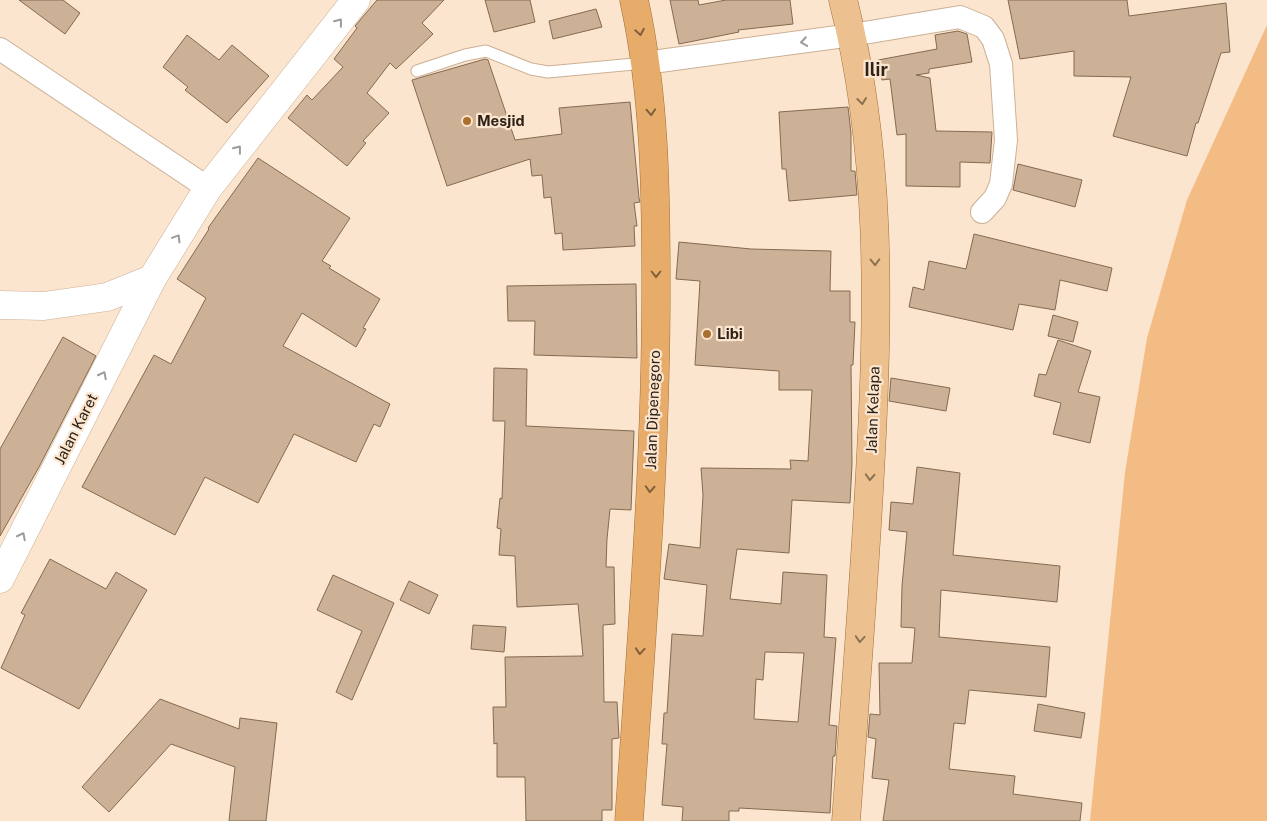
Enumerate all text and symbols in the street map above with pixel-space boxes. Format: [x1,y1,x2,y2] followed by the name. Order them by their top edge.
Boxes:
[333,18,342,28] one-way arrow
[634,27,644,36] one-way arrow
[800,36,808,47] one-way arrow
[864,59,888,80] district label: Ilir
[856,97,867,105] one-way arrow
[645,108,656,116] one-way arrow
[477,112,525,129] place label: Mesjid
[461,115,473,127] marker: Mesjid
[233,146,242,155] one-way arrow
[171,234,181,243] one-way arrow
[870,259,881,267] one-way arrow
[651,270,661,278] one-way arrow
[717,325,743,342] place label: Libi
[701,328,713,340] marker: Libi
[642,350,663,470] street label: Jalan Dipenegoro
[862,366,883,454] street label: Jalan Kelapa
[97,371,107,380] one-way arrow
[50,390,101,467] street label: Jalan Karet
[865,474,876,482] one-way arrow
[644,485,655,493] one-way arrow
[16,532,26,541] one-way arrow
[855,636,866,644] one-way arrow
[635,647,646,655] one-way arrow

